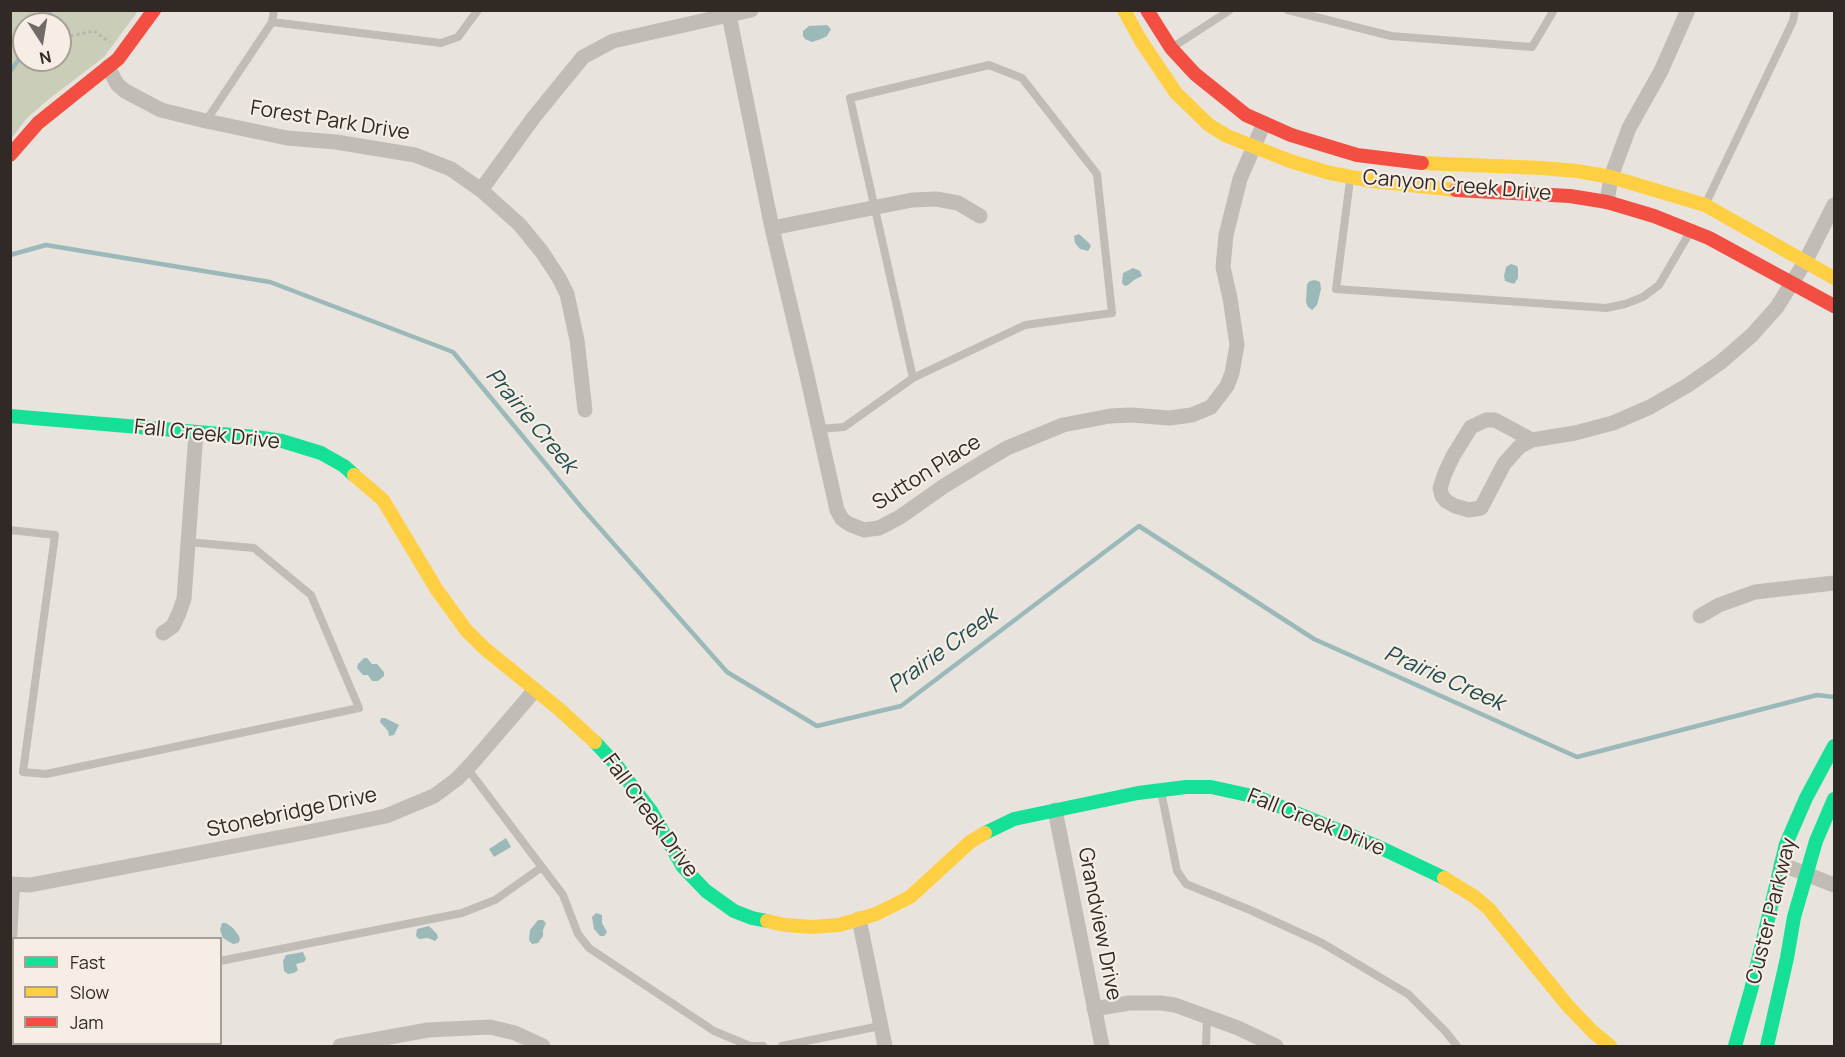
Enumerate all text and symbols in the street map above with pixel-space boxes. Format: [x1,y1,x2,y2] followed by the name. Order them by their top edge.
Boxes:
[12,12,72,72] north arrow
[37,46,53,70] text: N
[248,96,412,146] street label: Forest Park Drive
[1362,165,1552,207] street label: Canyon Creek Drive
[480,363,582,479] water label: Prairie Creek
[133,415,281,455] street label: Fall Creek Drive
[868,430,986,516] street label: Sutton Place
[883,603,1003,699] water label: Prairie Creek
[1380,641,1508,717] water label: Prairie Creek
[597,749,703,883] street label: Fall Creek Drive
[205,783,379,843] street label: Stonebridge Drive
[1243,784,1389,862] street label: Fall Creek Drive
[1742,835,1802,987] street label: Custer Parkway
[1072,845,1126,1003] street label: Grandview Drive
[12,937,222,1045] legend
[70,950,105,974] text: Fast
[70,980,109,1004] text: Slow
[70,1010,104,1034] text: Jam

